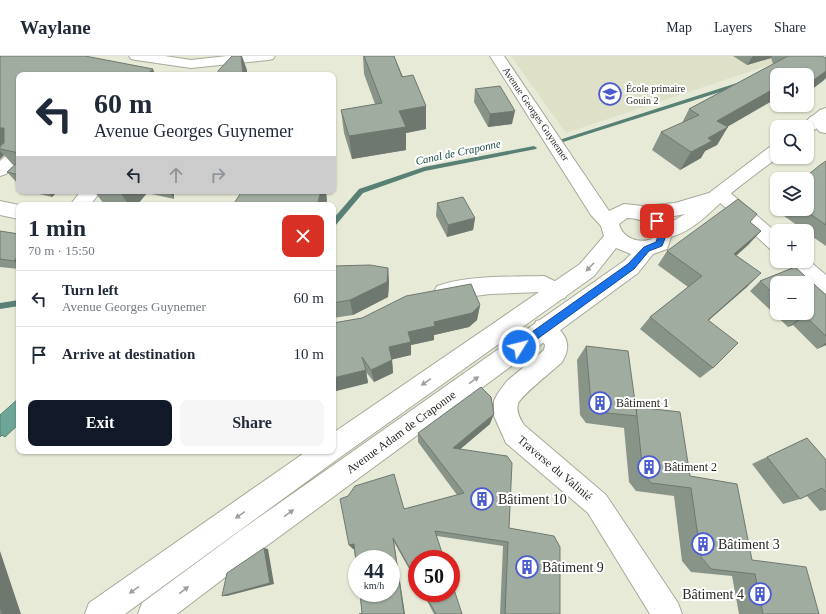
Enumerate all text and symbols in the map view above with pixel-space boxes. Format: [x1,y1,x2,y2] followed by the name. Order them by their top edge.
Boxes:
[20,17,91,38] text: Waylane
[666,20,692,35] text: Map
[714,20,752,35] text: Layers
[774,20,806,35] text: Share
[500,65,572,164] street label: Avenue Georges Guynemer
[770,68,814,320] map controls
[770,68,814,112] button: sound
[597,81,623,107] school or university icon: École primaire Gouin 2
[626,83,686,106] place label: École primaire Gouin 2
[28,88,80,140] icon: left
[94,88,152,119] text: 60 m
[770,120,814,164] button: search
[94,121,293,141] text: Avenue Georges Guynemer
[414,137,502,167] water label: Canal de Craponne
[123,164,145,186] icon: left
[165,164,187,186] icon: ahead
[207,164,229,186] icon: right
[770,172,814,216] button: layers
[640,204,674,238] pin
[646,210,668,232] icon: arrive
[28,215,86,241] text: 1 min
[282,215,324,257] button: close
[770,224,814,268] button: +
[28,243,95,258] text: 70 m · 15:50
[585,262,595,272] one-way arrow
[770,276,814,320] button: −
[62,282,119,298] text: Turn left
[28,288,50,310] icon: left
[294,290,324,306] text: 60 m
[62,299,206,314] text: Avenue Georges Guynemer
[498,326,540,368] position arrow
[28,344,50,366] icon: arrive
[62,346,195,362] text: Arrive at destination
[294,346,324,362] text: 10 m
[468,375,479,384] one-way arrow
[421,378,432,386] one-way arrow
[343,388,459,476] street label: Avenue Adam de Craponne
[587,390,613,416] building icon: Bâtiment 1
[616,396,669,410] place label: Bâtiment 1
[28,400,172,446] button: Exit
[180,400,324,446] button: Share
[515,433,595,503] street label: Traverse du Valinié
[636,454,662,480] building icon: Bâtiment 2
[664,460,717,474] place label: Bâtiment 2
[469,486,495,512] building icon: Bâtiment 10
[498,492,567,507] place label: Bâtiment 10
[283,509,294,517] one-way arrow
[235,511,246,519] one-way arrow
[690,531,716,557] building icon: Bâtiment 3
[718,537,780,552] place label: Bâtiment 3
[408,550,460,602] speed limit sign: 50
[514,554,540,580] building icon: Bâtiment 9
[364,560,384,582] text: 44
[542,560,604,575] place label: Bâtiment 9
[364,580,384,591] text: km/h
[747,581,773,607] building icon: Bâtiment 4
[129,586,139,594] one-way arrow
[179,586,190,595] one-way arrow
[682,587,744,602] place label: Bâtiment 4

